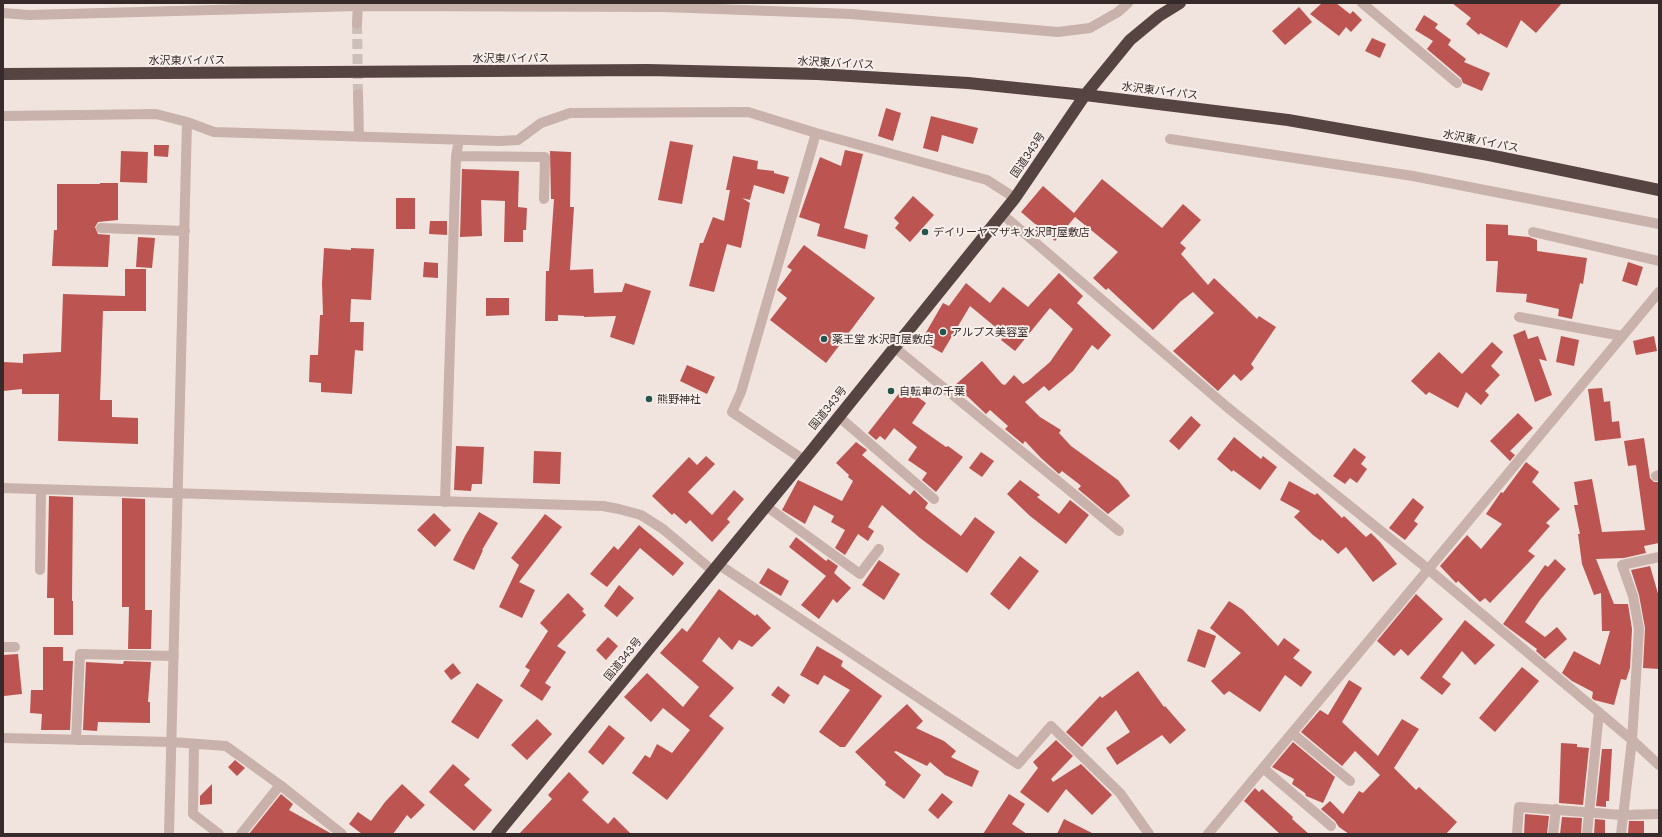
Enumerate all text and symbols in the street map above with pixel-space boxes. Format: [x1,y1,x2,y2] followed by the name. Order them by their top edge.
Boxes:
[473,51,549,65] street label: 水沢東バイパス
[149,53,225,67] street label: 水沢東バイパス
[797,54,875,72] street label: 水沢東バイパス
[1121,80,1199,102] street label: 水沢東バイパス
[1442,127,1520,155] street label: 水沢東バイパス
[1008,130,1048,180] street label: 国道343号
[933,225,1090,239] place label: デイリーヤマザキ 水沢町屋敷店
[920,227,930,237] marker: デイリーヤマザキ 水沢町屋敷店
[951,325,1028,339] place label: アルプス美容室
[938,327,948,337] marker: アルプス美容室
[832,332,934,346] place label: 薬王堂 水沢町屋敷店
[819,334,829,344] marker: 薬王堂 水沢町屋敷店
[806,384,850,432] street label: 国道343号
[899,384,965,398] place label: 自転車の千葉
[886,386,896,396] marker: 自転車の千葉
[657,392,701,406] place label: 熊野神社
[644,394,654,404] marker: 熊野神社
[601,635,645,683] street label: 国道343号

